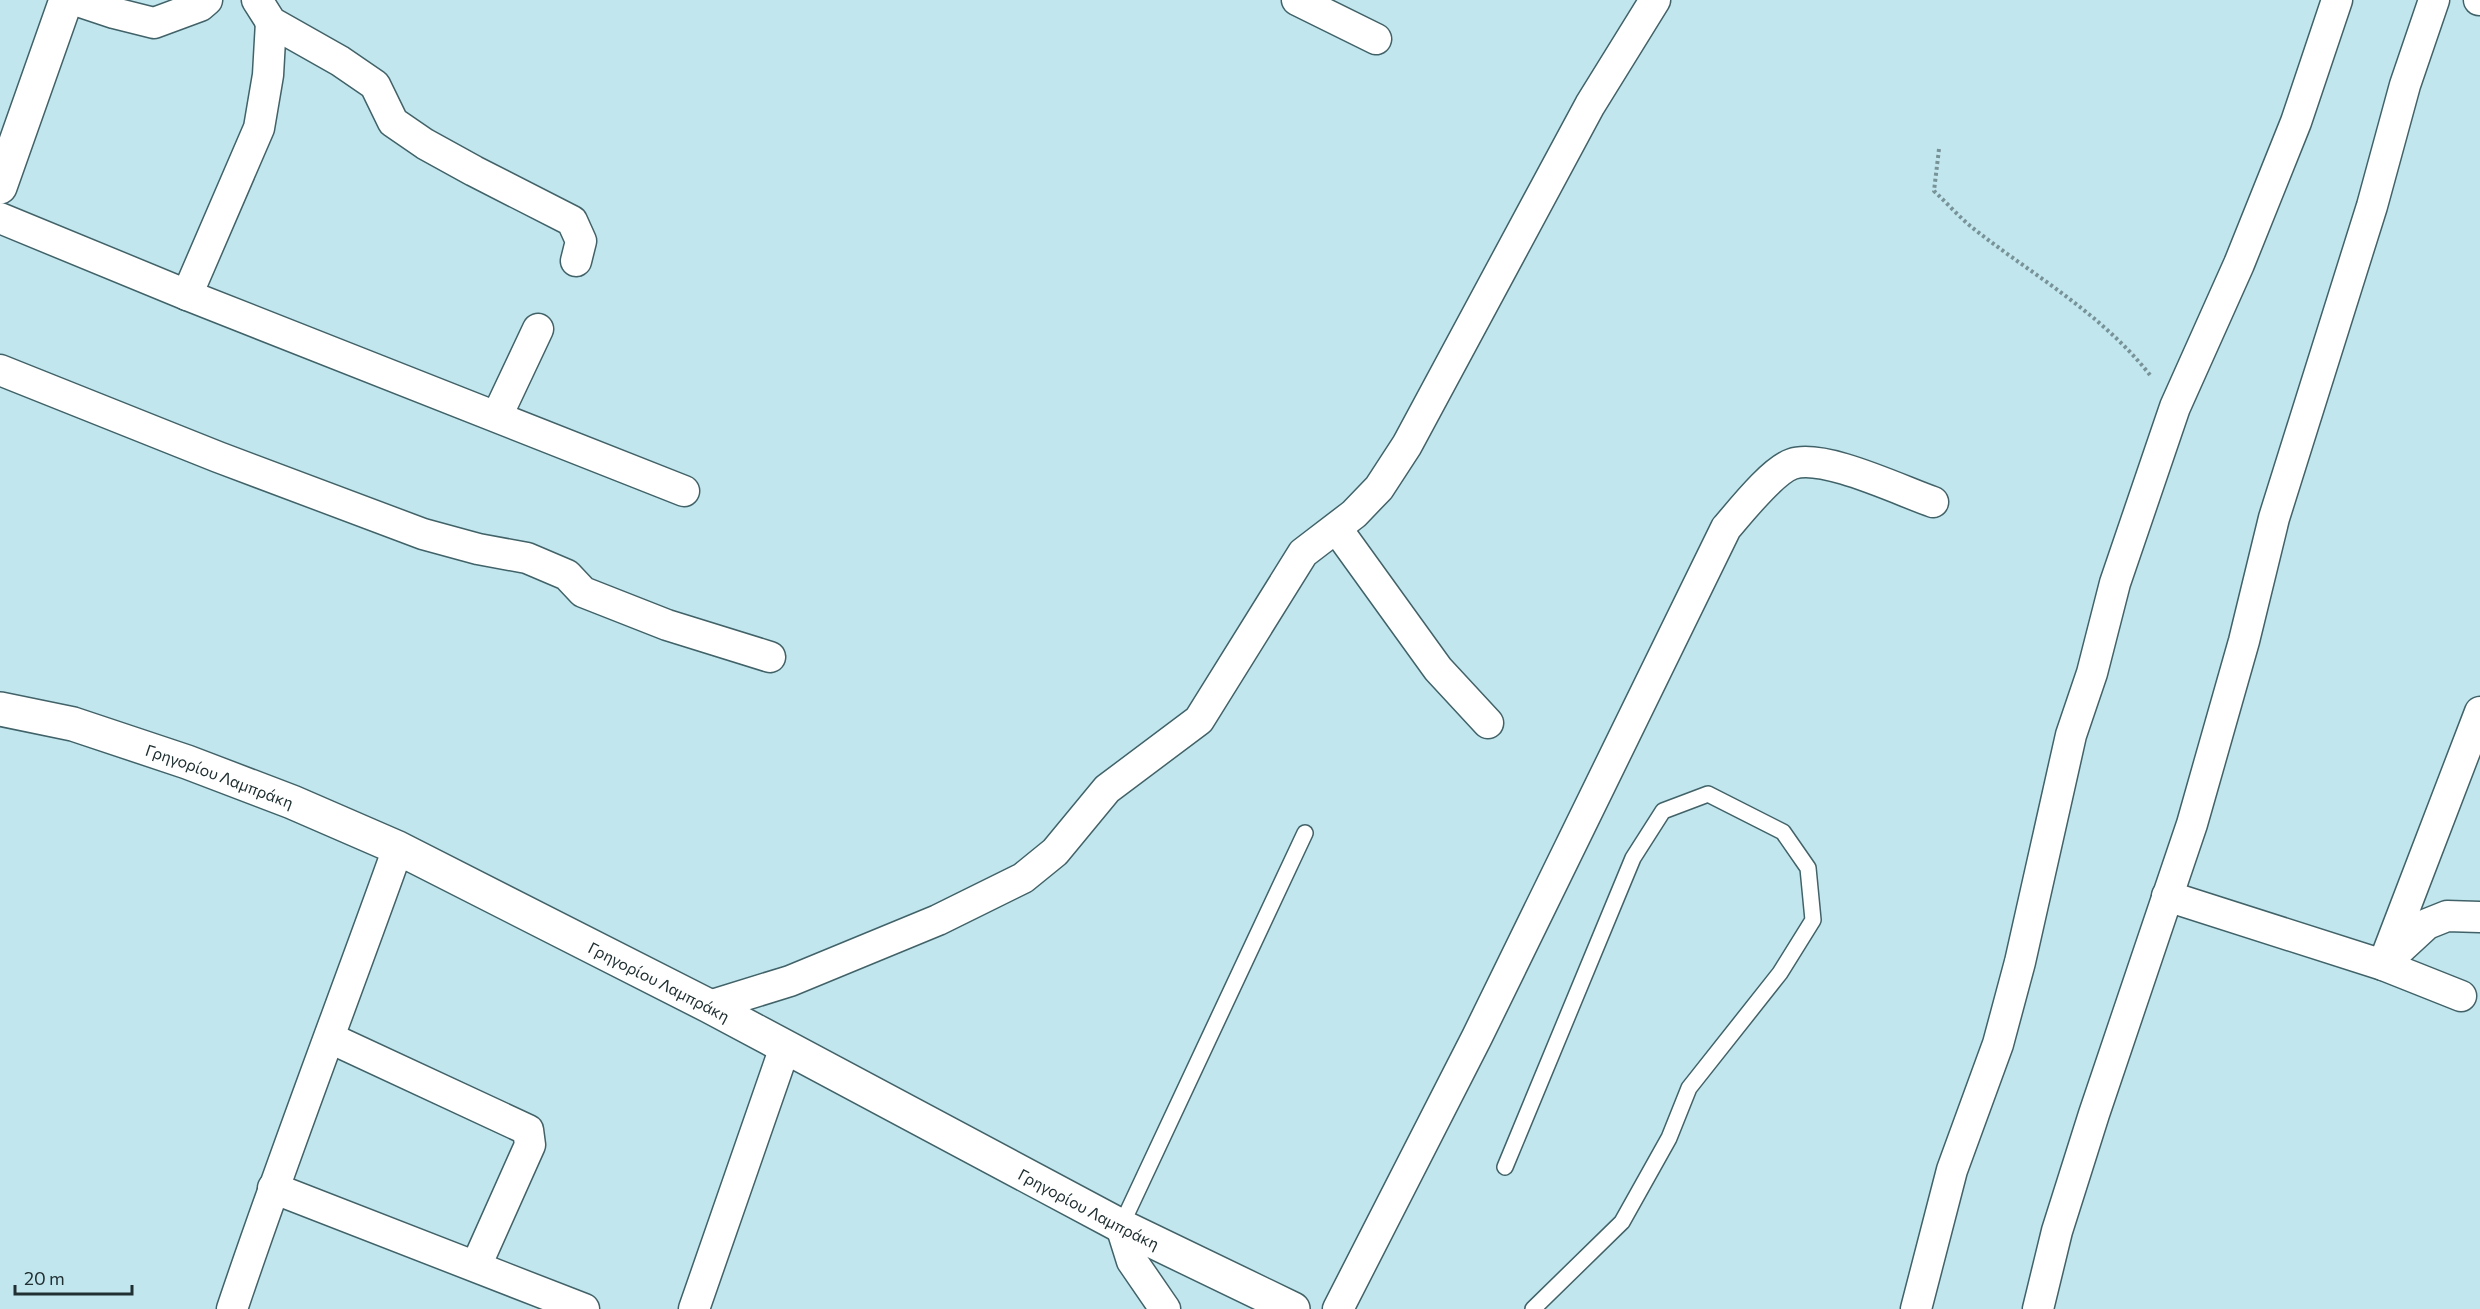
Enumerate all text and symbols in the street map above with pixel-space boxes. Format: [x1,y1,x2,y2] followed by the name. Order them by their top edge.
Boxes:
[143,739,296,811] street label: Γρηγορίου Λαμπράκη
[586,937,733,1025] street label: Γρηγορίου Λαμπράκη
[1015,1164,1163,1253] street label: Γρηγορίου Λαμπράκη
[15,1258,132,1296] scale bar
[24,1267,65,1289] text: 20 m

